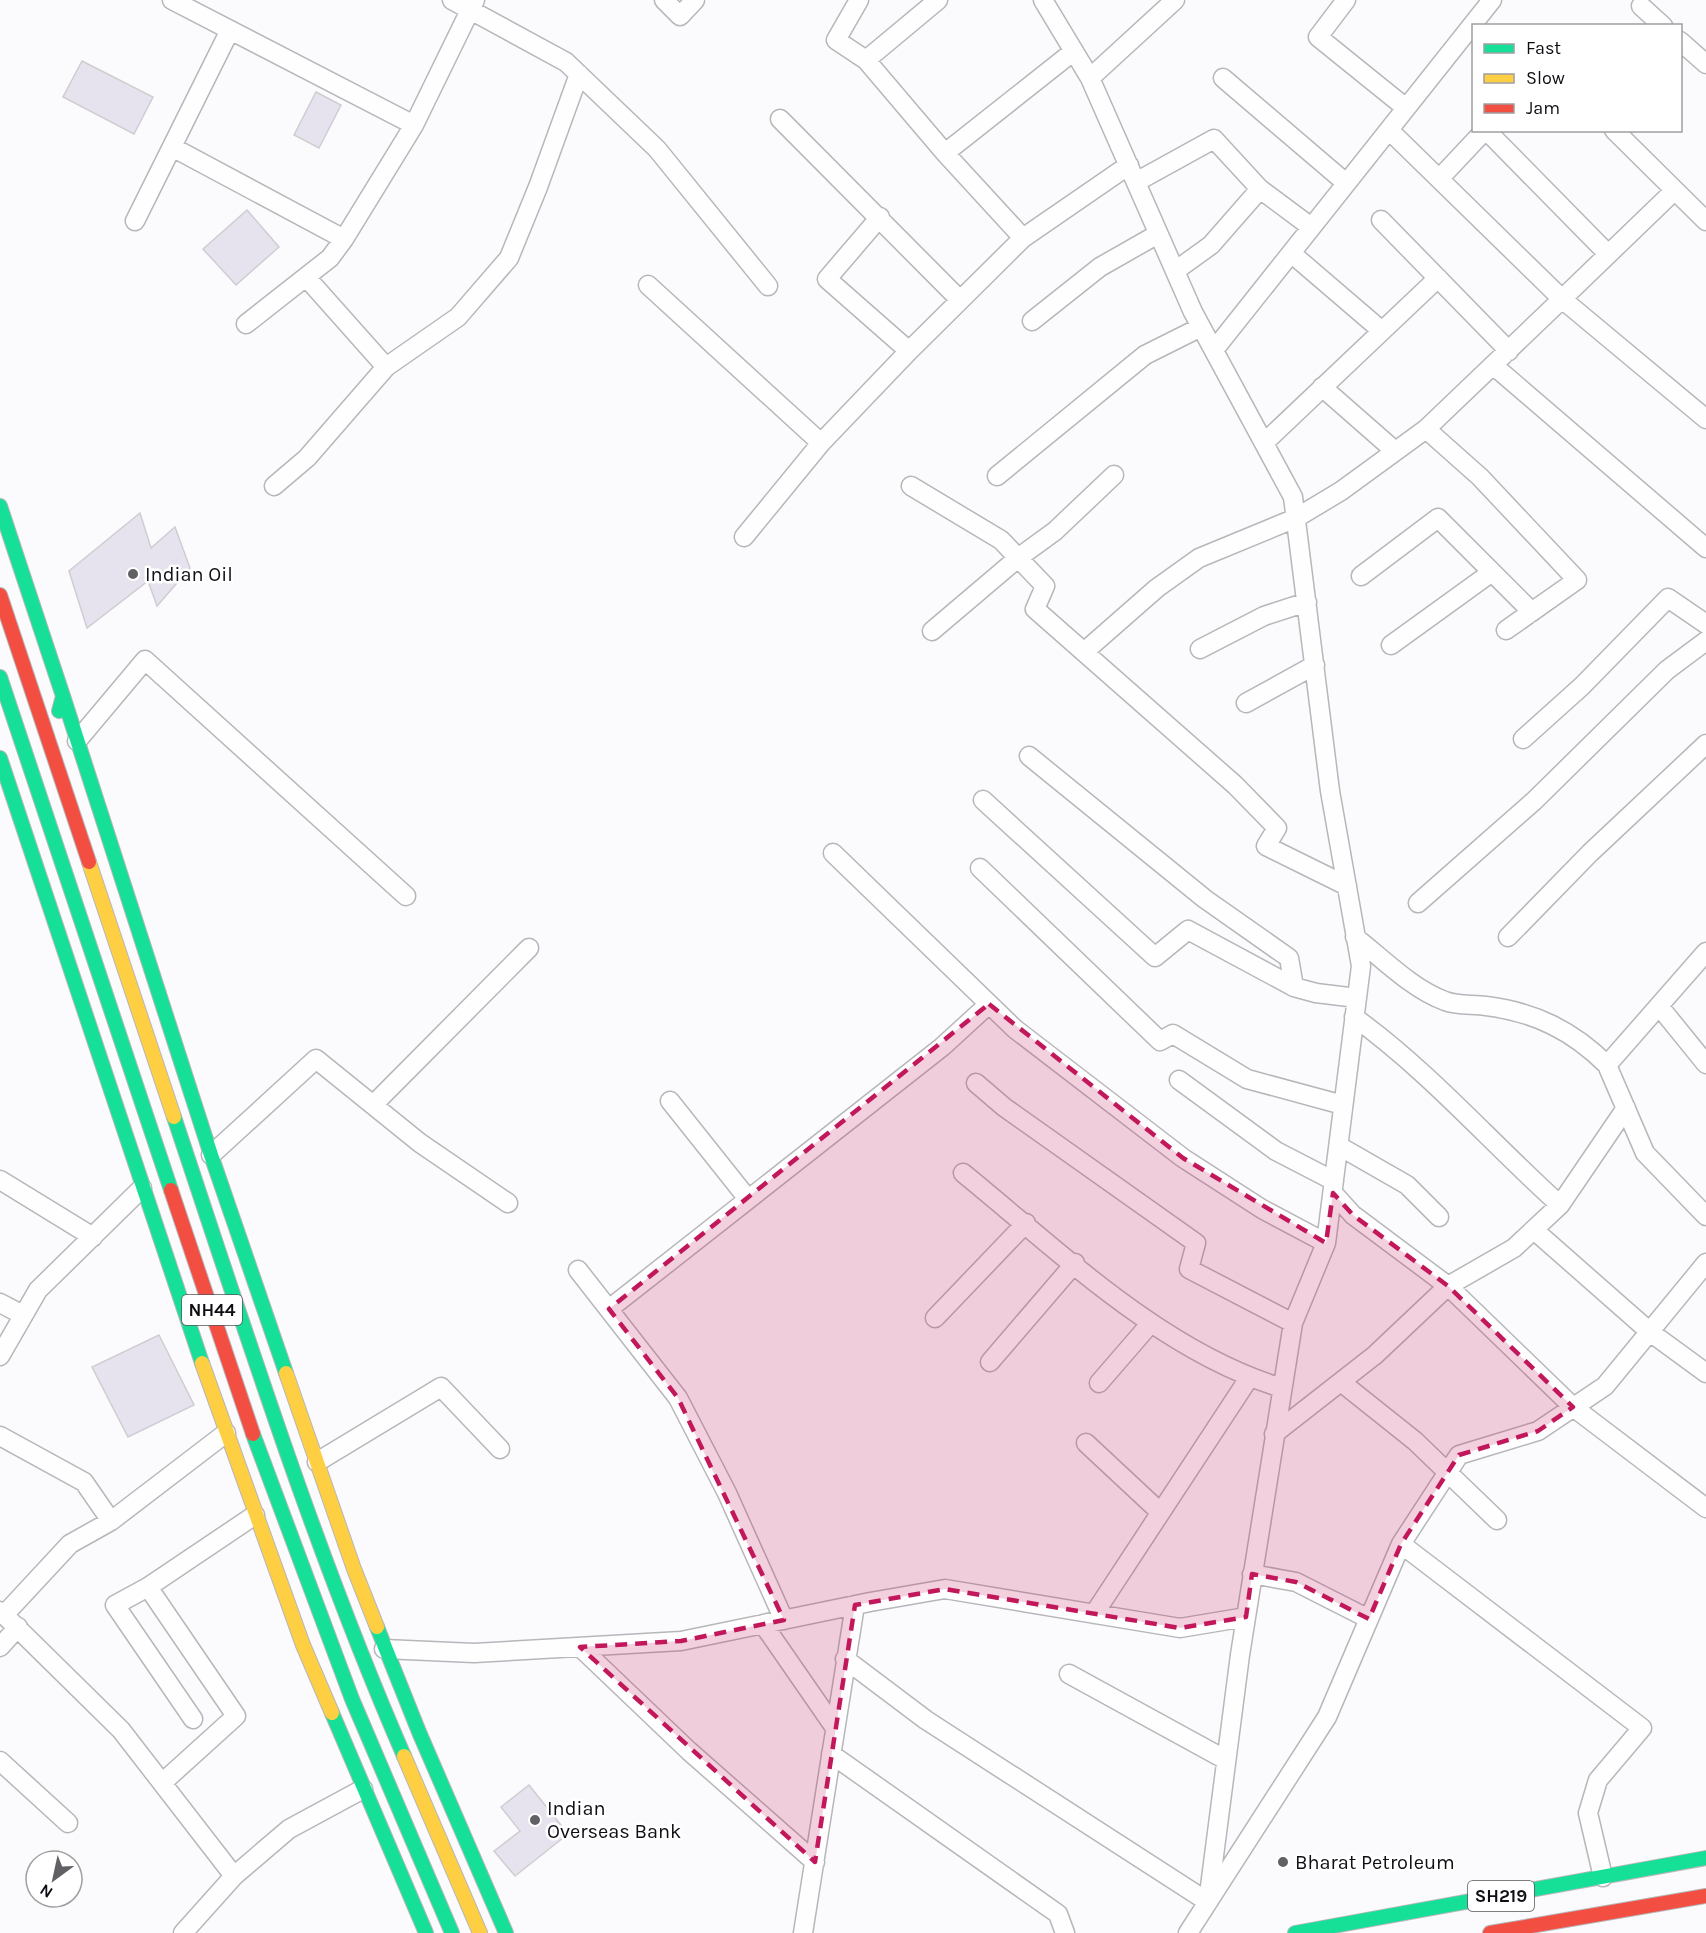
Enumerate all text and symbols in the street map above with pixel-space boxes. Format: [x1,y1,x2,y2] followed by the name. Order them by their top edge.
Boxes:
[1472,24,1682,132] legend
[1526,37,1561,59] text: Fast
[1526,67,1565,89] text: Slow
[1526,97,1560,119] text: Jam
[145,563,233,586] place label: Indian Oil
[126,567,140,581] marker: Indian Oil
[182,1295,242,1325] road number: NH44
[547,1797,681,1843] place label: Indian Overseas Bank
[528,1813,542,1827] marker: Indian Overseas Bank
[24,1849,84,1909] north arrow
[1295,1851,1455,1874] place label: Bharat Petroleum
[1276,1855,1290,1869] marker: Bharat Petroleum
[36,1880,56,1902] text: N
[1468,1881,1534,1911] road number: SH219

